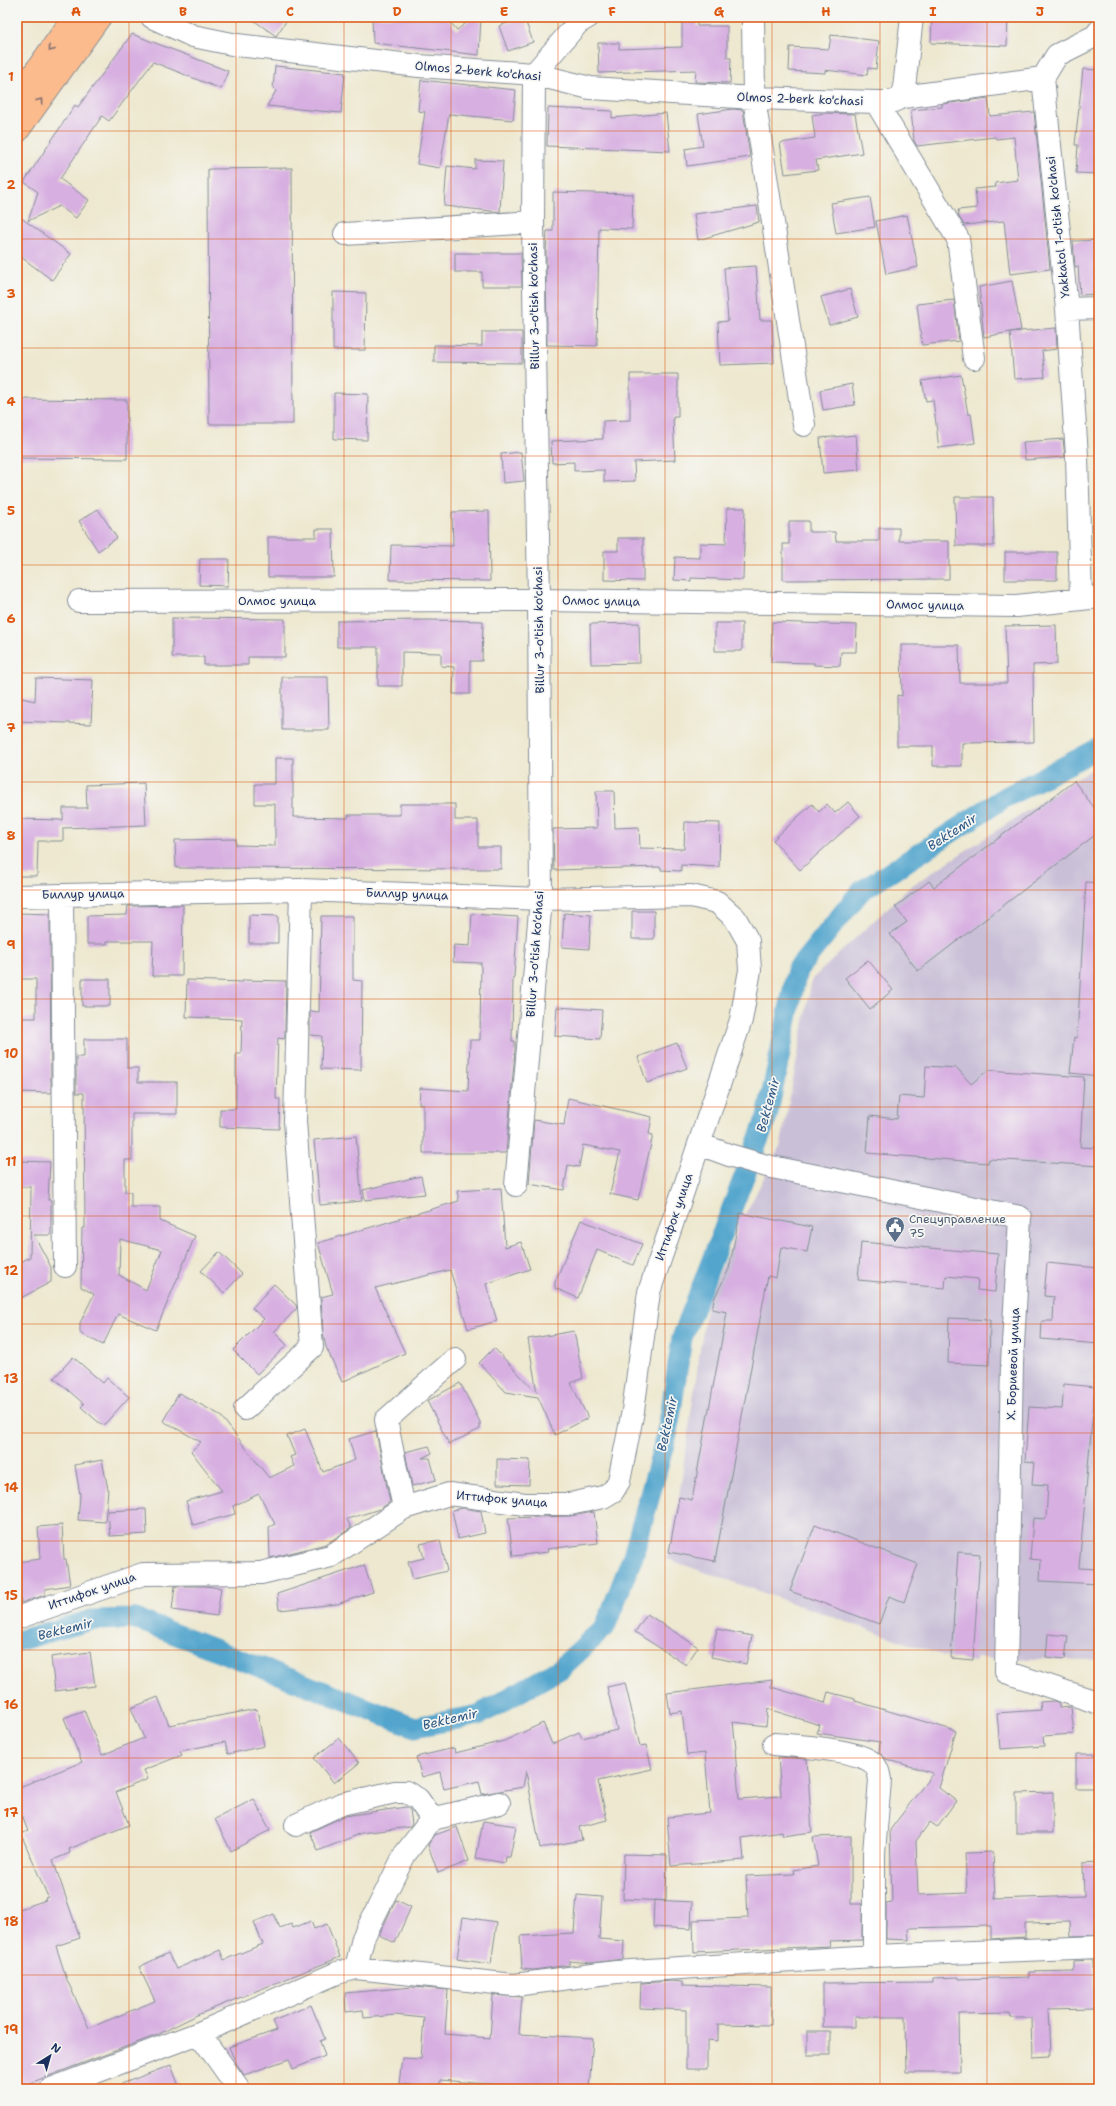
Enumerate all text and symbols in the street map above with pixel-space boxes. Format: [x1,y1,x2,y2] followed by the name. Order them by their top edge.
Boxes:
[71,3,81,20] text: A
[179,3,187,20] text: B
[286,3,294,20] text: C
[392,3,402,20] text: D
[500,3,509,20] text: E
[608,3,616,20] text: F
[714,3,725,20] text: G
[821,3,831,20] text: H
[929,3,937,20] text: I
[1036,3,1044,20] text: J
[49,44,56,51] one-way arrow
[414,57,542,85] street label: Olmos 2-berk ko'chasi
[8,68,14,85] text: 1
[736,89,864,109] street label: Olmos 2-berk ko'chasi
[35,98,42,105] one-way arrow
[1043,155,1073,299] street label: Yakkatol 1-o'tish ko'chasi
[6,176,16,193] text: 2
[525,242,543,370] street label: Billur 3-o'tish ko'chasi
[6,285,16,302] text: 3
[6,393,16,410] text: 4
[7,502,15,519] text: 5
[530,566,548,694] street label: Billur 3-o'tish ko'chasi
[562,592,641,610] street label: Олмос улица
[238,593,317,609] street label: Олмос улица
[886,596,965,614] street label: Олмос улица
[6,610,16,627] text: 6
[6,719,16,736] text: 7
[924,809,981,854] water label: Bektemir
[6,827,16,844] text: 8
[41,885,125,903] street label: Биллур улица
[365,885,449,903] street label: Биллур улица
[523,890,547,1018] street label: Billur 3-o'tish ko'chasi
[6,936,16,953] text: 9
[4,1045,18,1062] text: 10
[753,1075,784,1134] water label: Bektemir
[5,1153,17,1170] text: 11
[652,1171,697,1263] street label: Иттифок улица
[909,1211,1006,1241] place label: Спецуправление 75
[884,1215,906,1243] public building icon: Спецуправление 75
[4,1262,18,1279] text: 12
[1003,1307,1023,1421] street label: Х. Бориевой улица
[4,1370,18,1387] text: 13
[653,1394,681,1453] water label: Bektemir
[4,1479,18,1496] text: 14
[456,1487,549,1511] street label: Иттифок улица
[46,1568,138,1613] street label: Иттифок улица
[4,1587,18,1604] text: 15
[36,1614,95,1644] water label: Bektemir
[4,1696,18,1713] text: 16
[421,1704,480,1734] water label: Bektemir
[4,1804,18,1821] text: 17
[4,1913,18,1930] text: 18
[4,2021,18,2038] text: 19
[30,2036,70,2076] north arrow
[48,2040,64,2057] text: N

